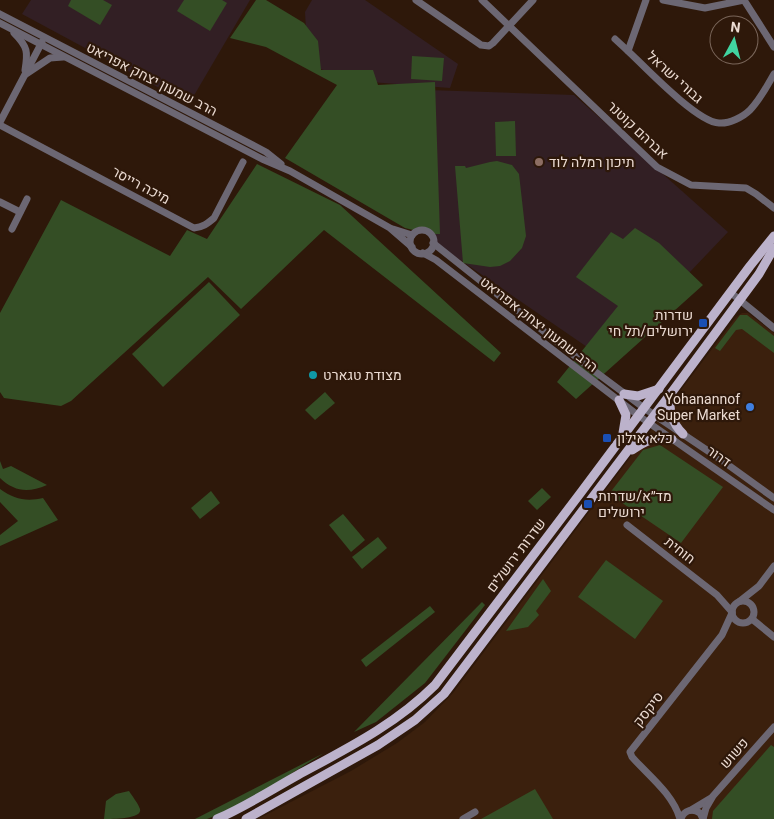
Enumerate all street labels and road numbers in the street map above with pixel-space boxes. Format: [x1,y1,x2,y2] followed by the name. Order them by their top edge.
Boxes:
[84,39,220,119] street label: הרב שמעון יצחק אפריאט
[644,48,706,106] street label: גבורי ישראל
[604,98,672,162] street label: אברהם קוטנר
[109,163,173,207] street label: מיכה רייסר
[477,273,601,375] street label: הרב שמעון יצחק אפריאט
[704,442,734,470] street label: דרור
[483,515,549,595] street label: שדרות ירושלים
[662,533,698,567] street label: חוחית
[630,689,666,729] street label: סיקסק
[716,734,752,772] street label: פשוש

